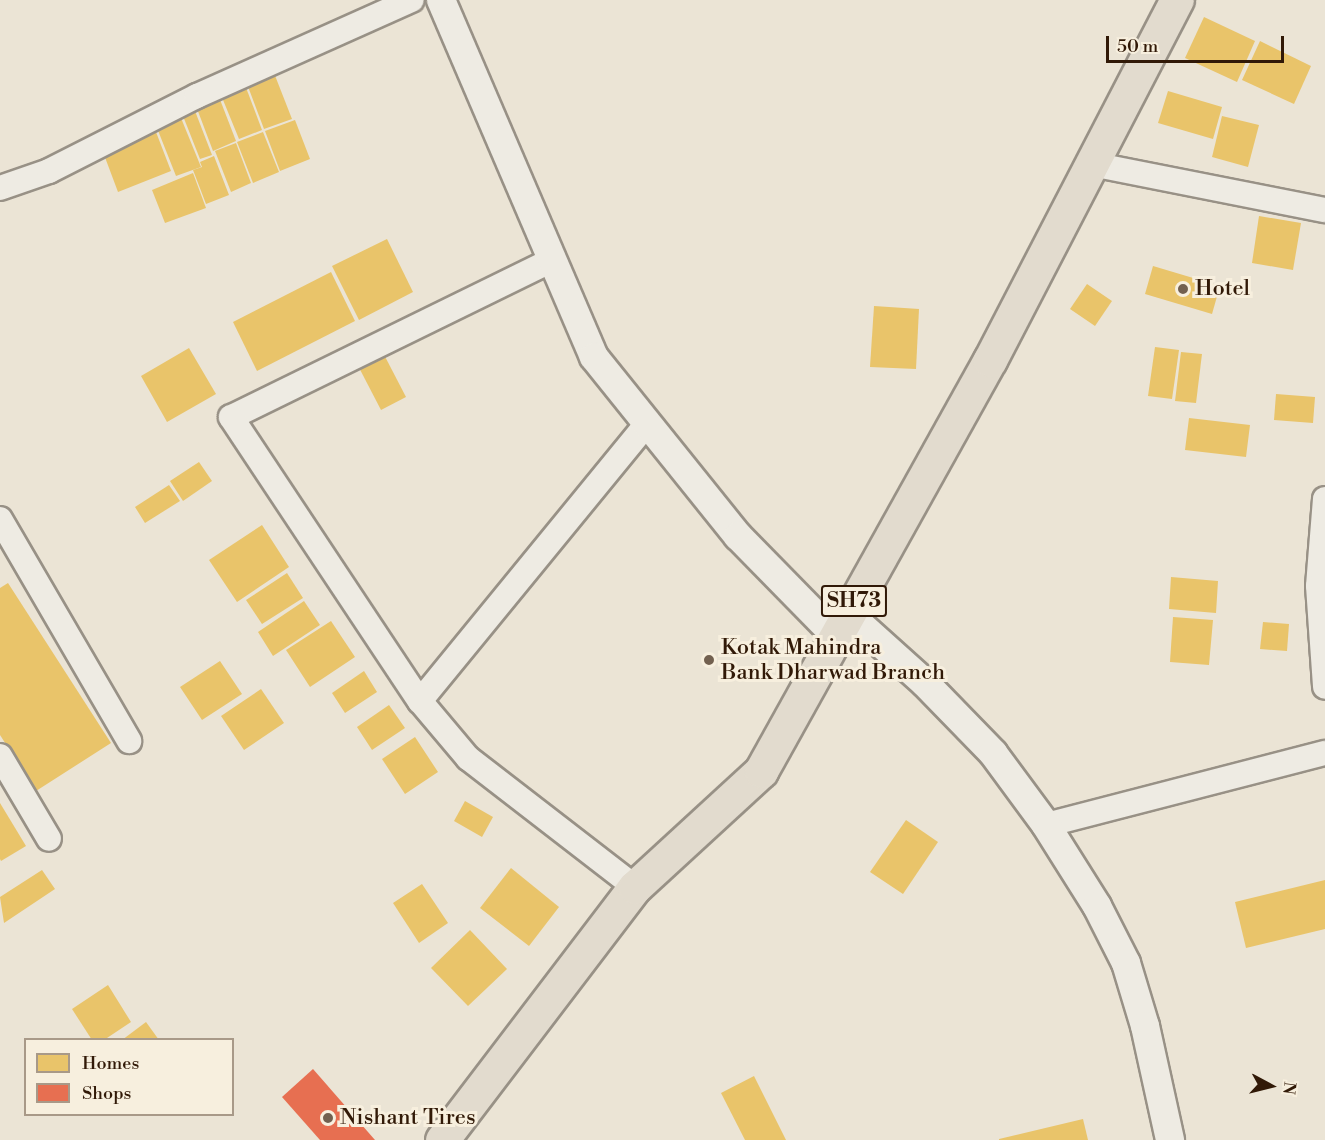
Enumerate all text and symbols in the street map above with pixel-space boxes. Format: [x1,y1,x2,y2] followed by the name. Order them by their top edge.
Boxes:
[1109,24,1288,62] scale bar
[1117,35,1158,58] text: 50 m
[1195,276,1250,302] place label: Hotel
[1176,282,1190,296] marker: Hotel
[820,583,888,619] road number: SH73
[721,634,945,686] place label: Kotak Mahindra Bank Dharwad Branch
[702,653,716,667] marker: Kotak Mahindra Bank Dharwad Branch
[24,1038,234,1116] legend
[82,1052,139,1075] text: Homes
[1241,1056,1301,1116] north arrow
[1278,1081,1300,1096] text: N
[82,1082,131,1105] text: Shops
[340,1105,476,1131] place label: Nishant Tires
[321,1111,335,1125] marker: Nishant Tires

